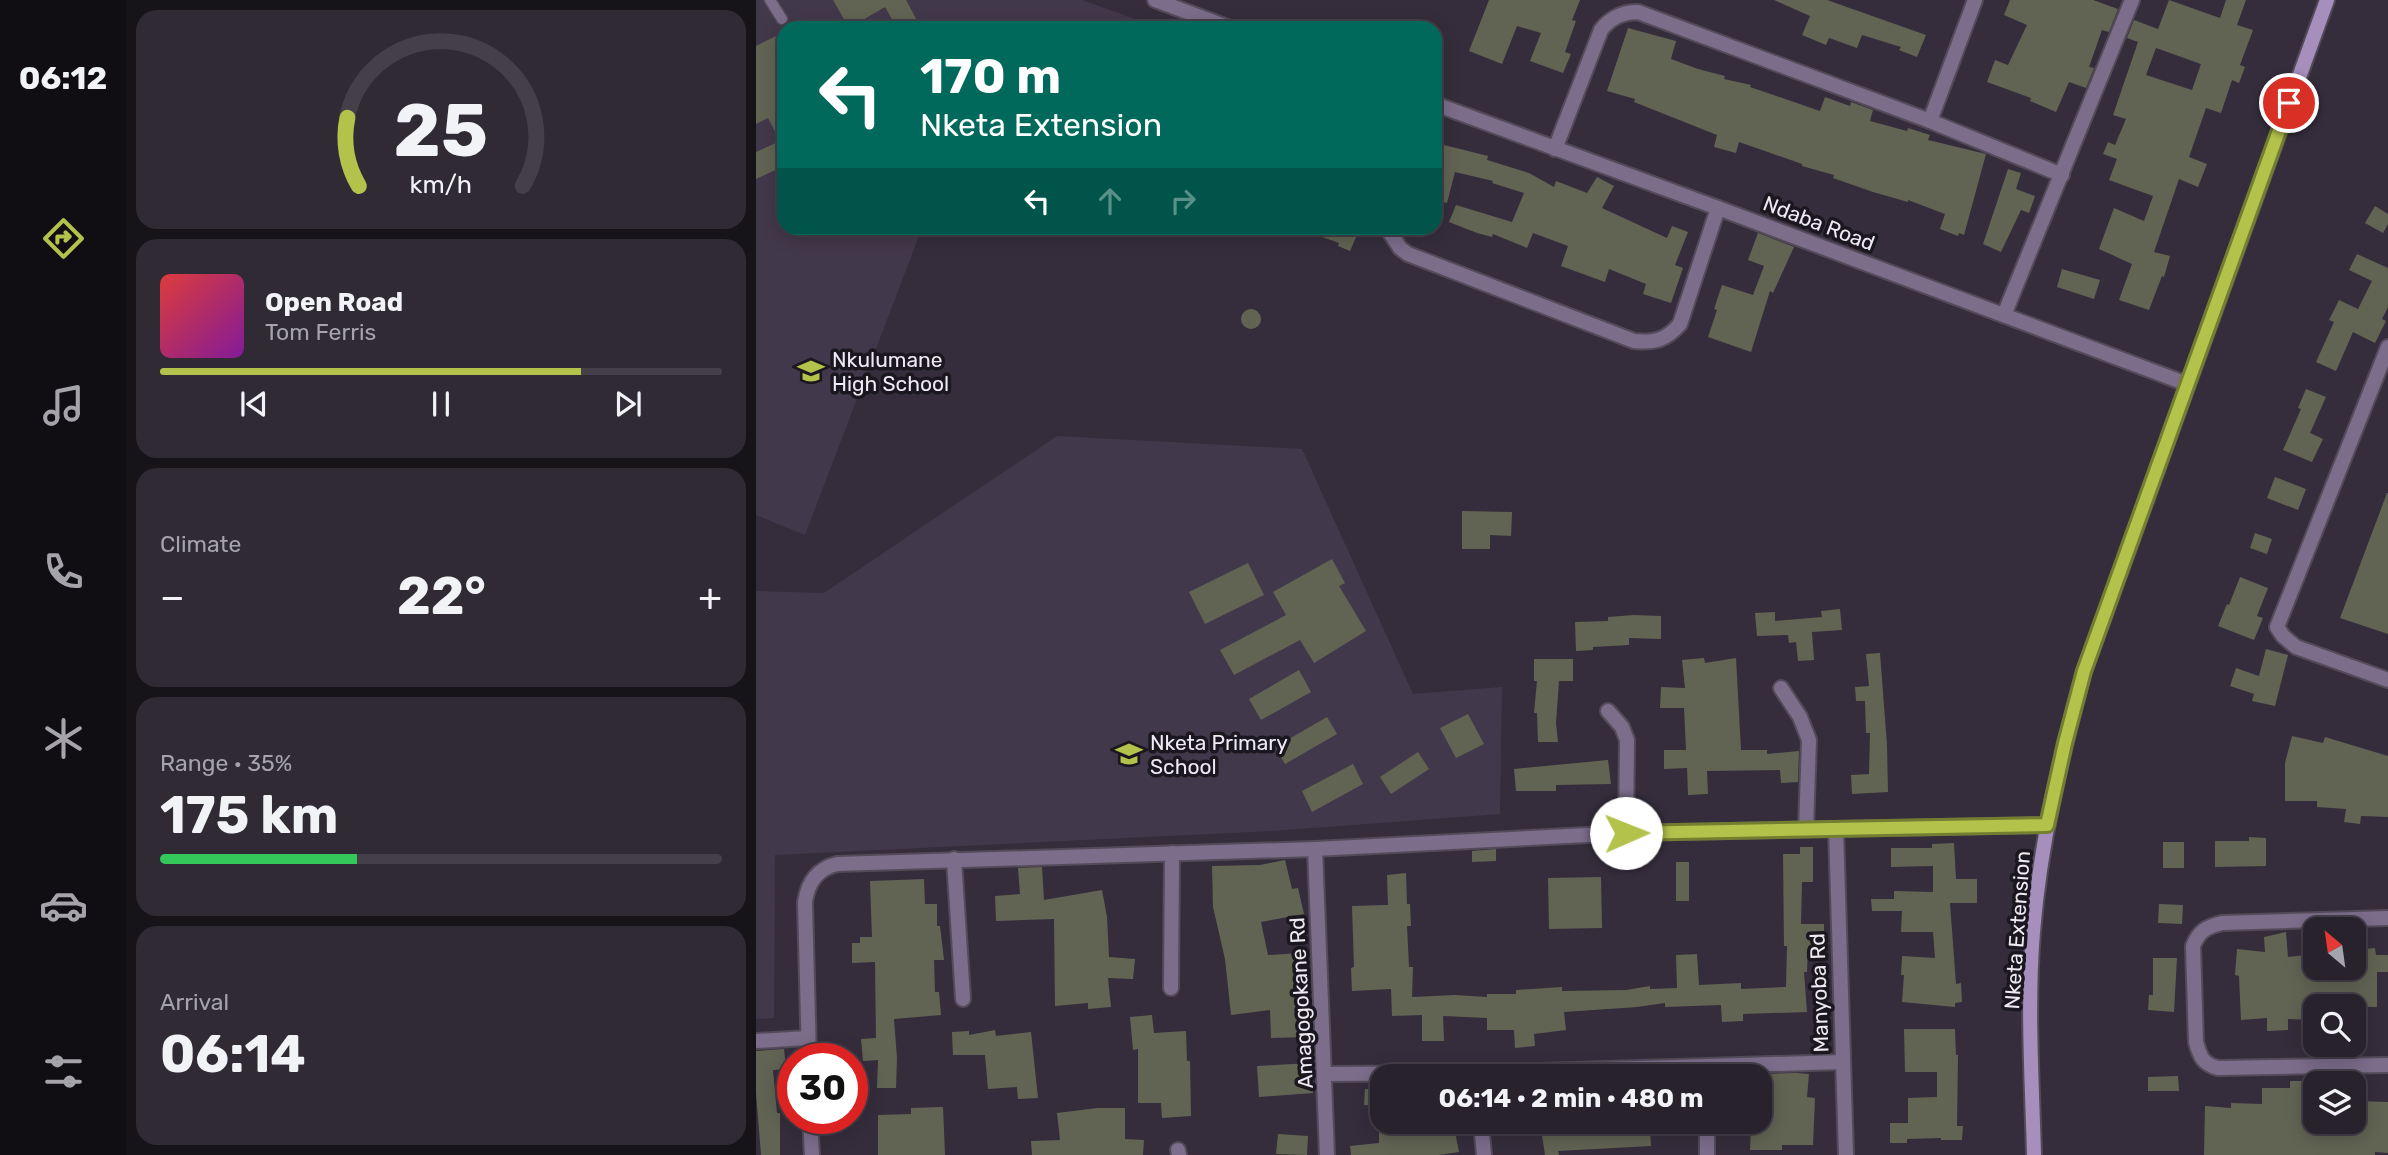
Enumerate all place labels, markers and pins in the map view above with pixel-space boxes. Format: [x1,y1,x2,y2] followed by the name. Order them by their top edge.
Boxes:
[2259,73,2319,133] pin
[832,347,949,396] place label: Nkulumane High School
[796,356,826,386] school or university icon: Nkulumane High School
[1150,730,1288,779] place label: Nketa Primary School
[1114,739,1144,769] school or university icon: Nketa Primary School

